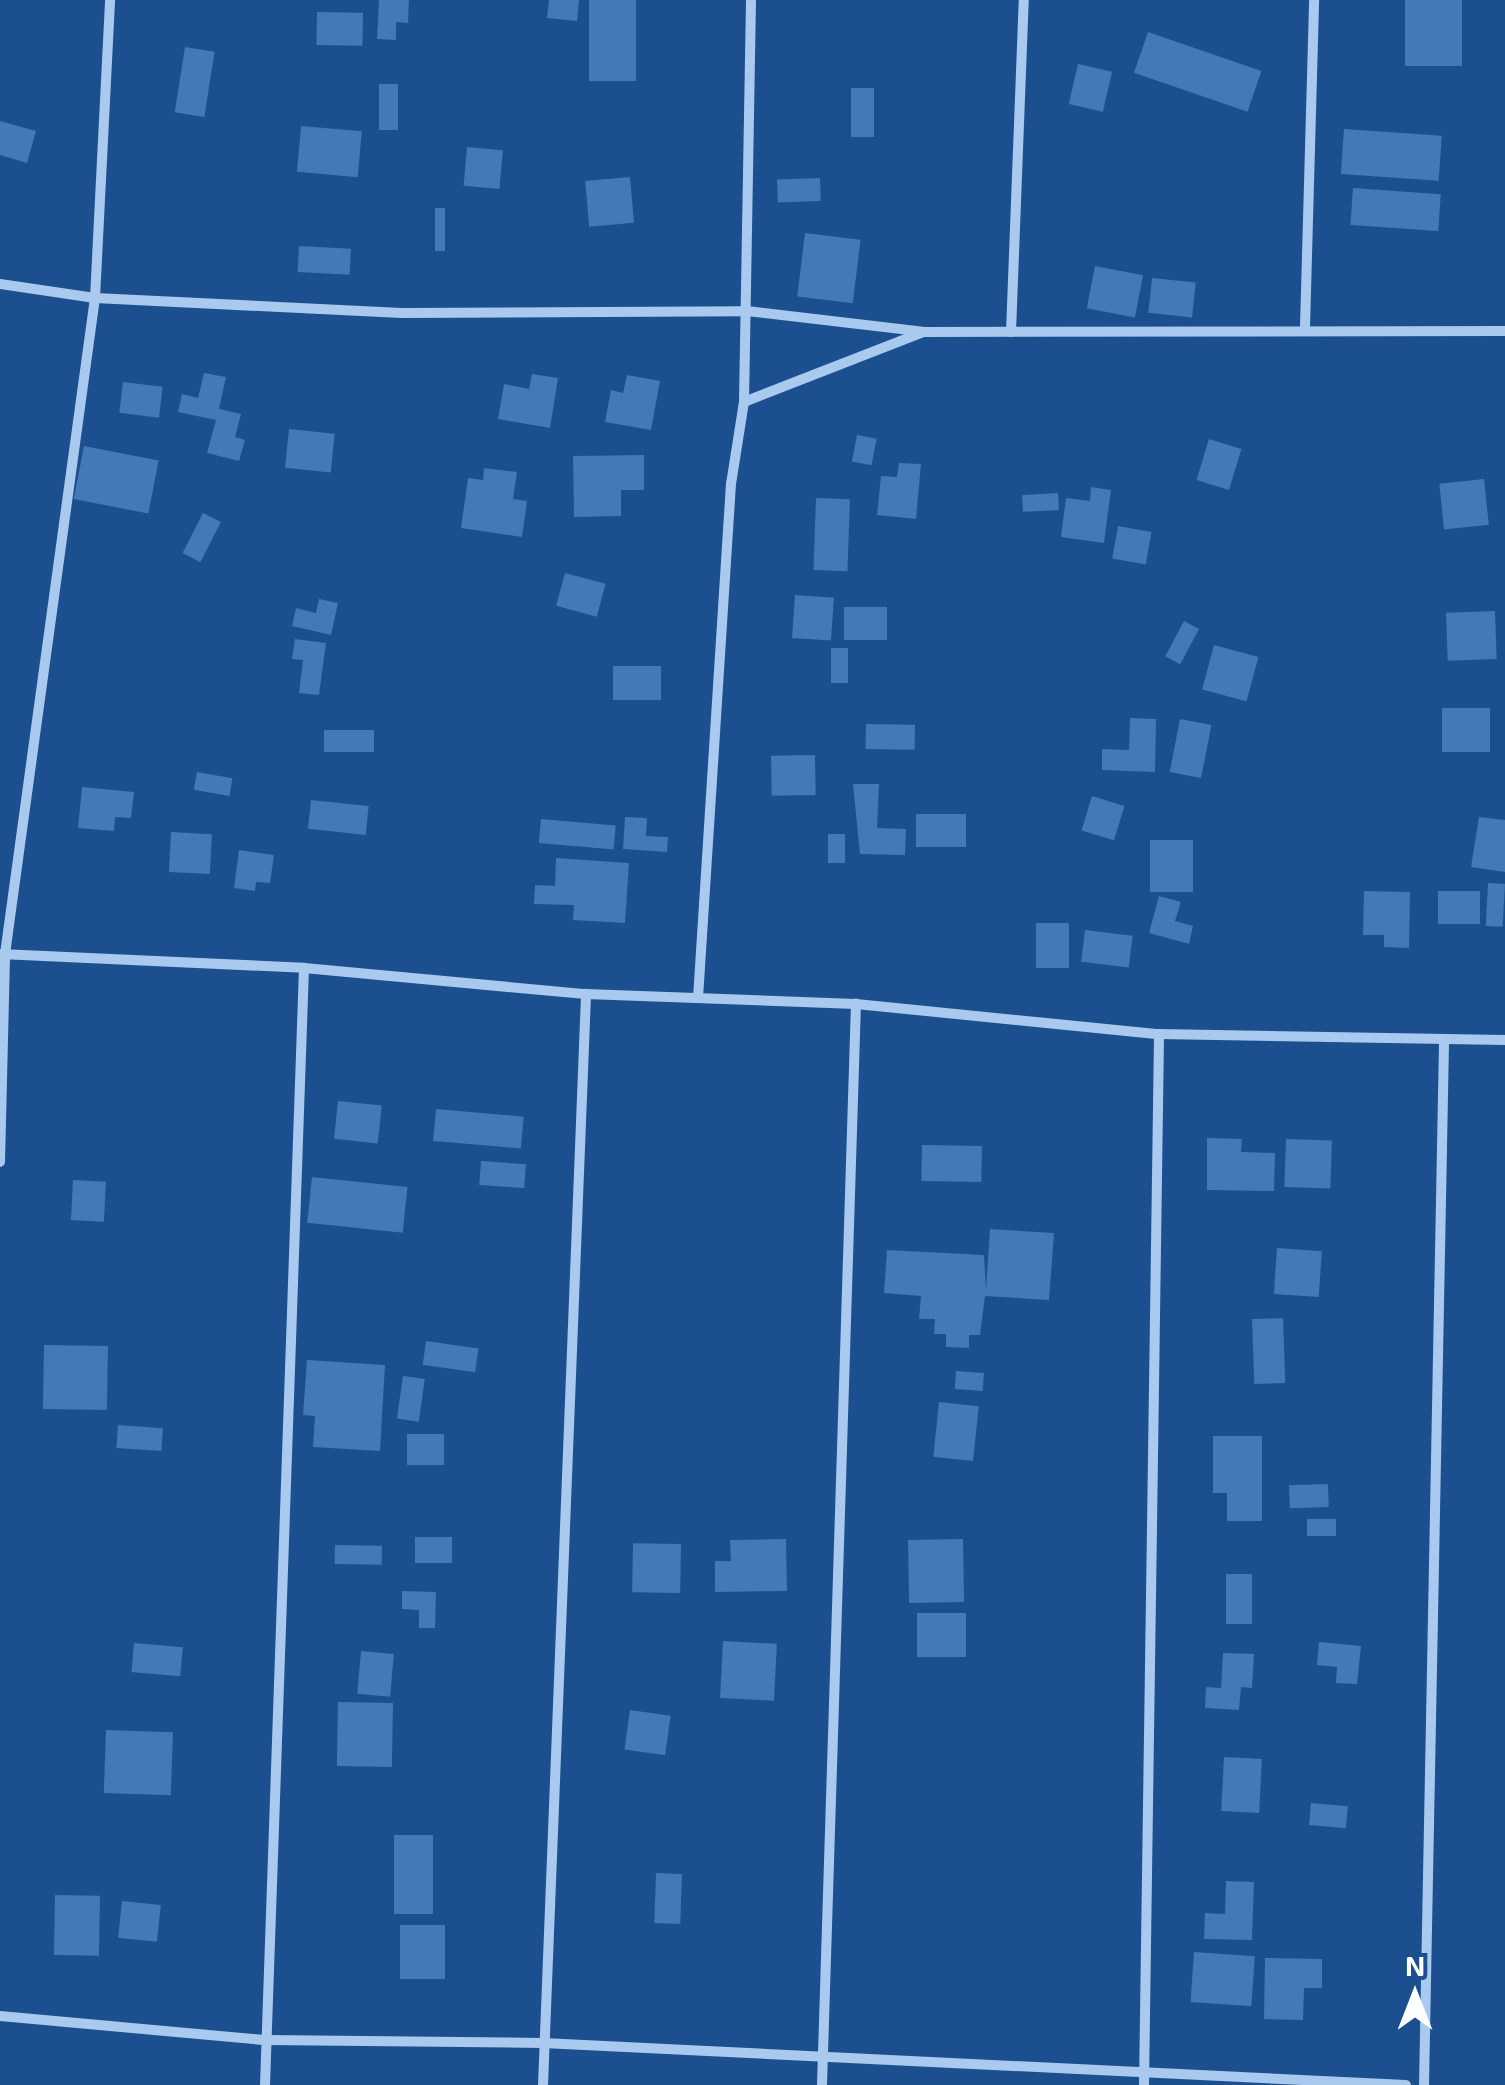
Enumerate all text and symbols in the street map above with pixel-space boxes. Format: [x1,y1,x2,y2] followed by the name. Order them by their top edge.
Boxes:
[1365,1945,1465,2045] north arrow
[1405,1948,1425,1982] text: N

